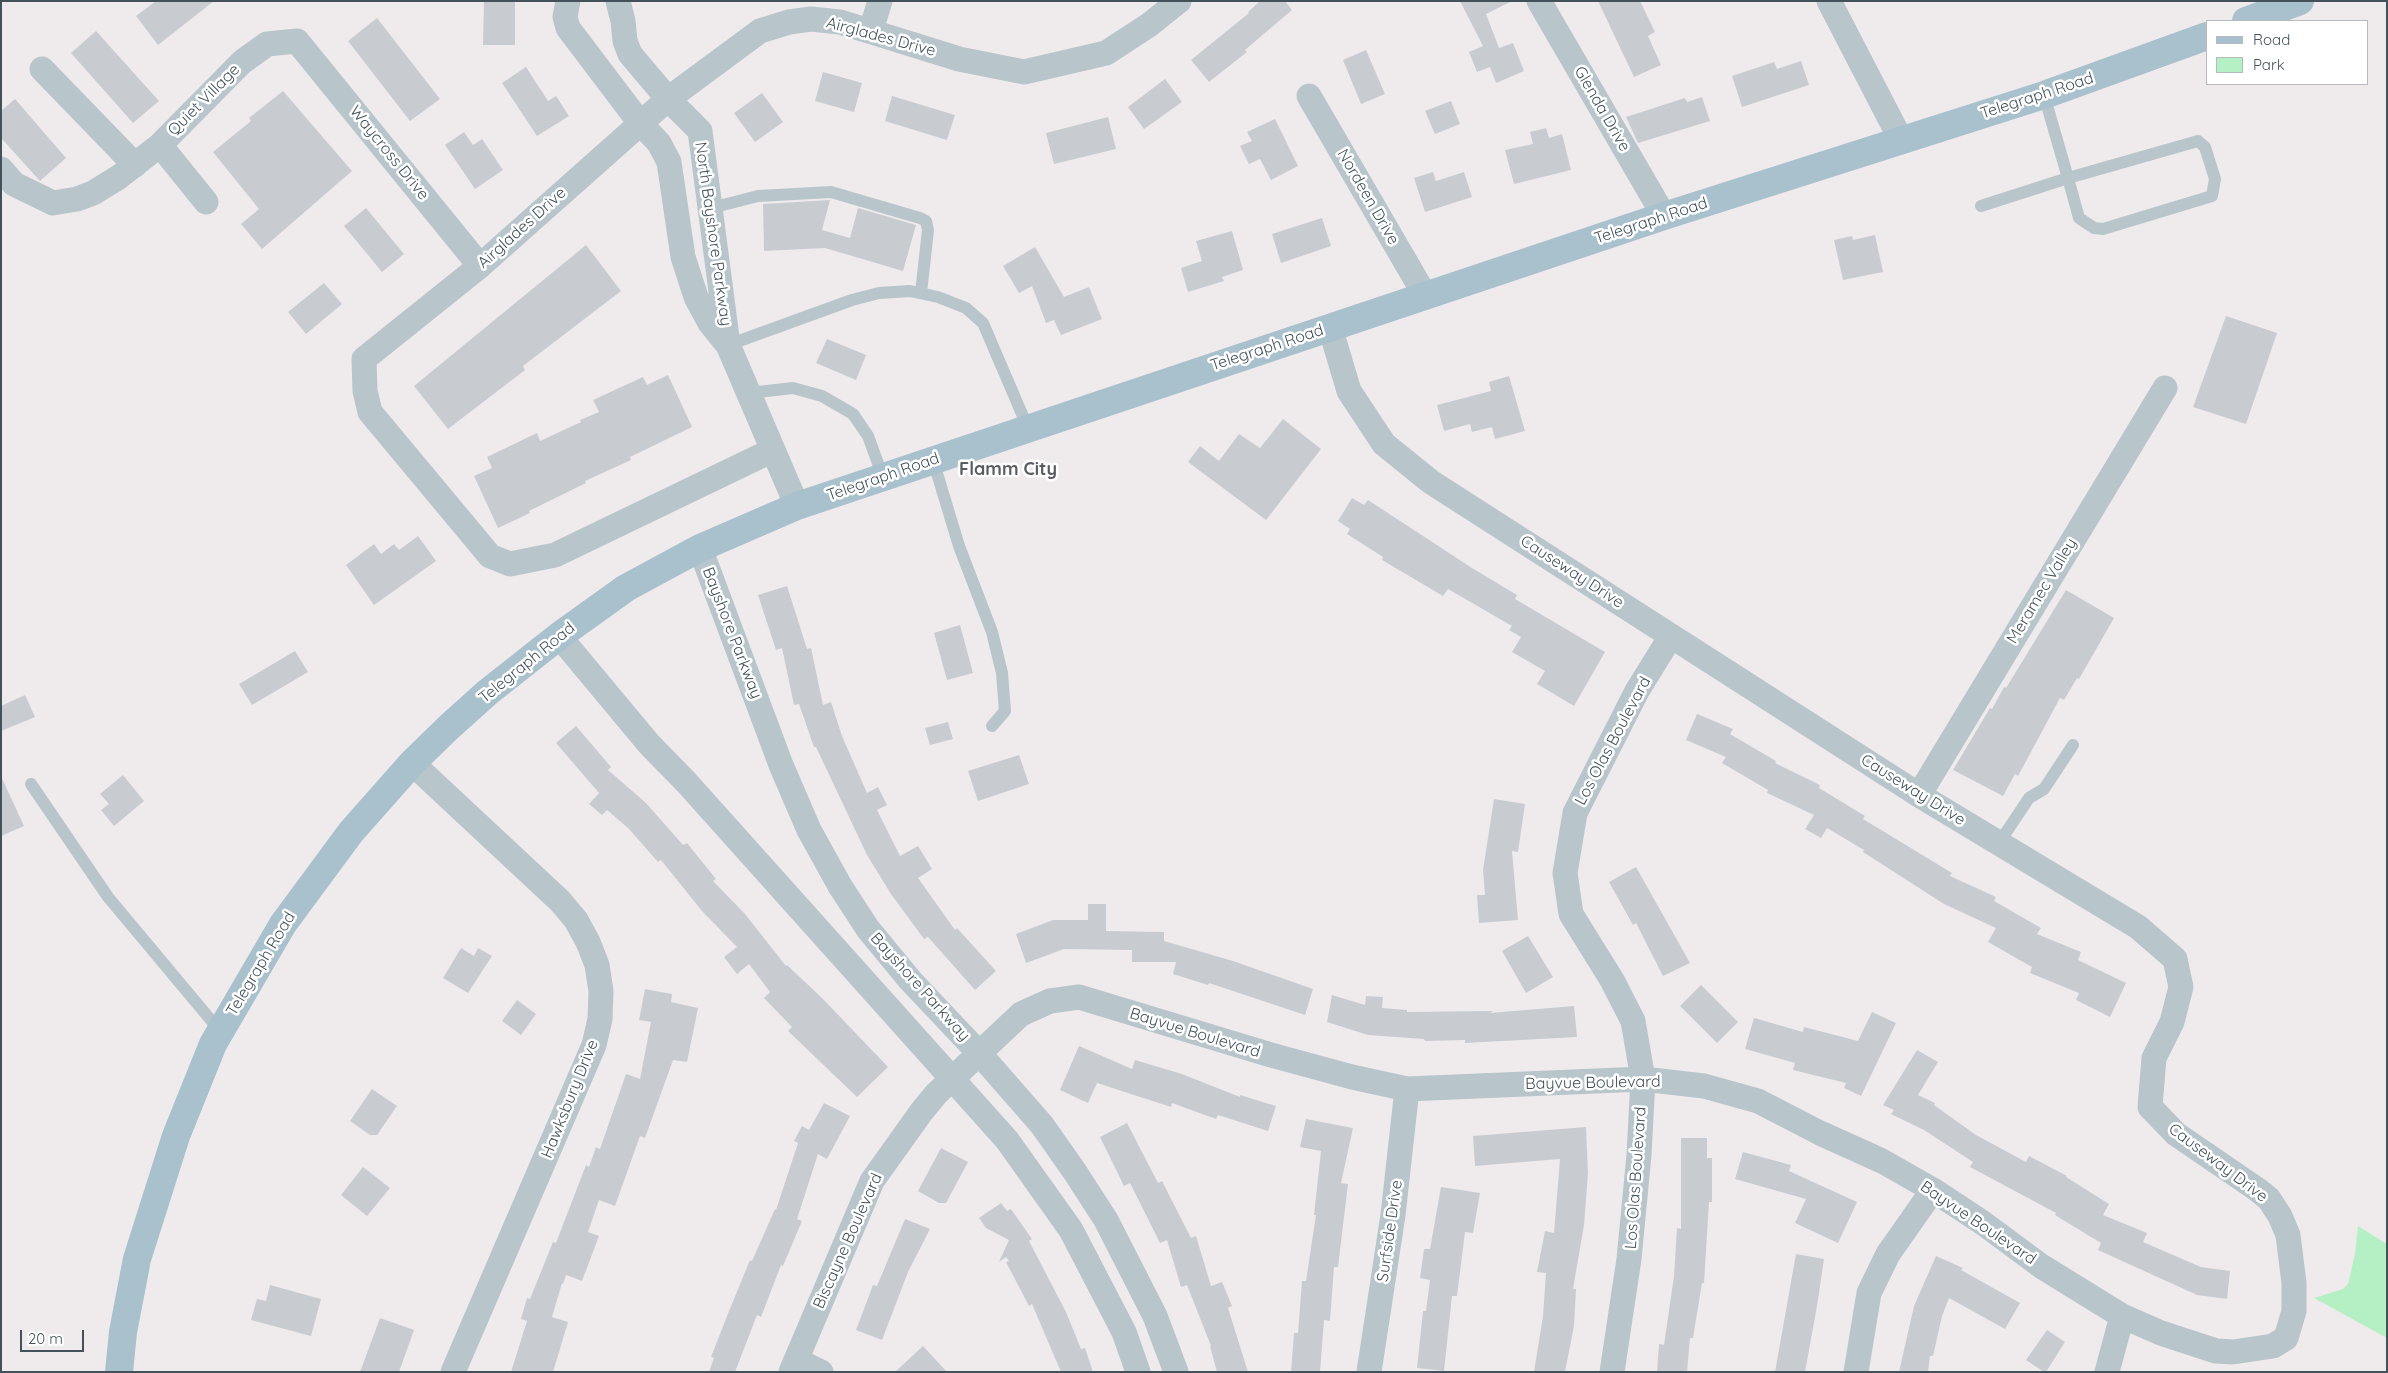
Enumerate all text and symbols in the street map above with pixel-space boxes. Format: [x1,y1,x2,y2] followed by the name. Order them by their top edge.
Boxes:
[824,13,938,61] street label: Airglades Drive
[2206,20,2368,85] legend
[2253,30,2290,49] text: Road
[2253,55,2285,74] text: Park
[164,60,244,140] street label: Quiet Village
[1570,63,1634,155] street label: Glenda Drive
[1978,69,2096,123] street label: Telegraph Road
[345,102,433,204] street label: Waycross Drive
[691,141,735,327] street label: North Bayshore Parkway
[1333,146,1403,248] street label: Nordeen Drive
[474,183,570,273] street label: Airglades Drive
[1592,194,1710,248] street label: Telegraph Road
[1208,321,1326,375] street label: Telegraph Road
[824,449,942,505] street label: Telegraph Road
[959,459,1057,481] district label: Flamm City
[1517,531,1627,613] street label: Causeway Drive
[2003,535,2081,647] street label: Meramec Valley
[698,565,766,701] street label: Bayshore Parkway
[475,618,579,708] street label: Telegraph Road
[1571,673,1655,809] street label: Los Olas Boulevard
[1857,750,1969,830] street label: Causeway Drive
[222,909,300,1019] street label: Telegraph Road
[866,929,974,1045] street label: Bayshore Parkway
[1127,1004,1263,1062] street label: Bayvue Boulevard
[537,1037,603,1161] street label: Hawksbury Drive
[1525,1072,1661,1094] street label: Bayvue Boulevard
[1621,1106,1651,1250] street label: Los Olas Boulevard
[2165,1119,2271,1207] street label: Causeway Drive
[809,1170,887,1312] street label: Biscayne Boulevard
[1916,1177,2040,1269] street label: Bayvue Boulevard
[1373,1179,1407,1283] street label: Surfside Drive
[22,1320,86,1352] scale bar
[28,1329,63,1348] text: 20 m

